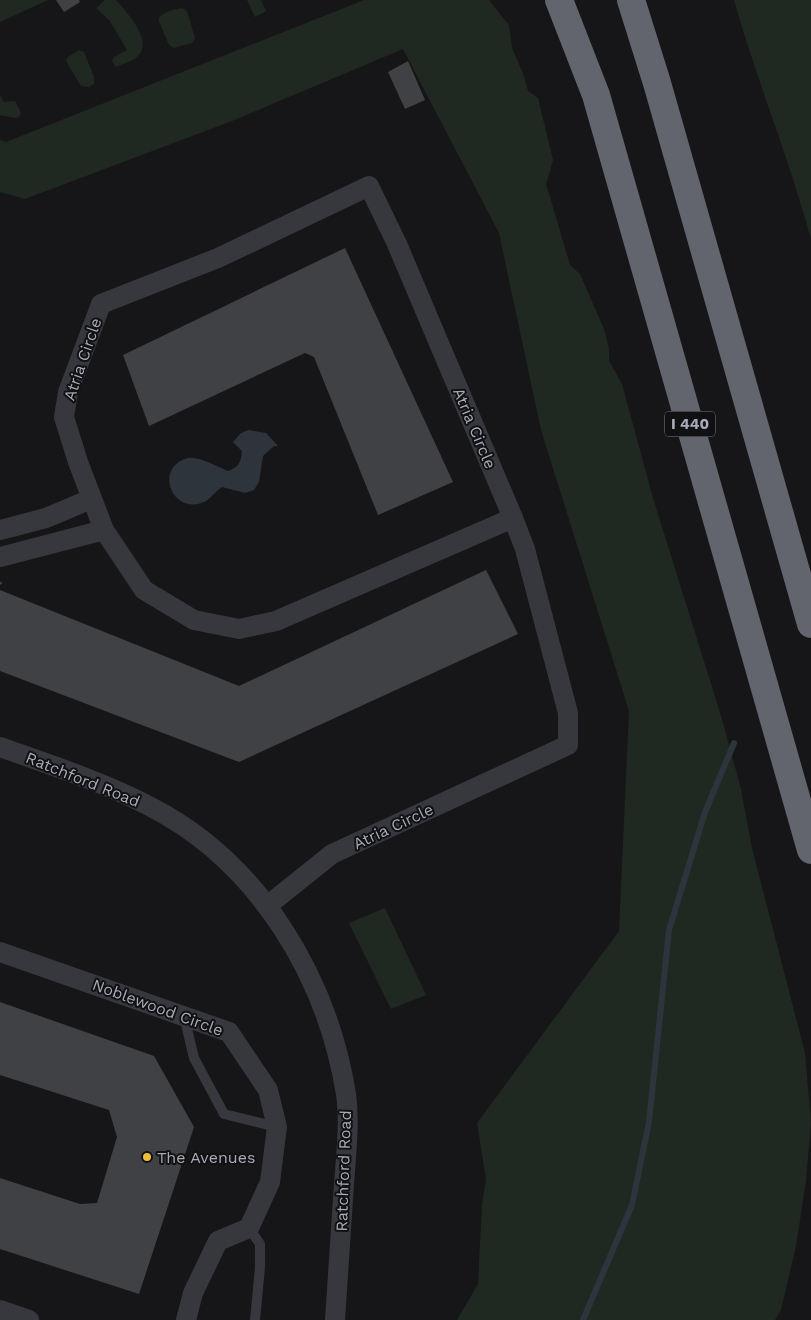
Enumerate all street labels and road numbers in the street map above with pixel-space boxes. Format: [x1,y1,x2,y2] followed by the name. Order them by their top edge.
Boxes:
[59,315,105,403] street label: Atria Circle
[449,385,500,472] street label: Atria Circle
[665,412,715,436] road number: I 440
[23,748,143,811] street label: Ratchford Road
[350,800,436,853] street label: Atria Circle
[90,975,226,1040] street label: Noblewood Circle
[332,1110,355,1232] street label: Ratchford Road

